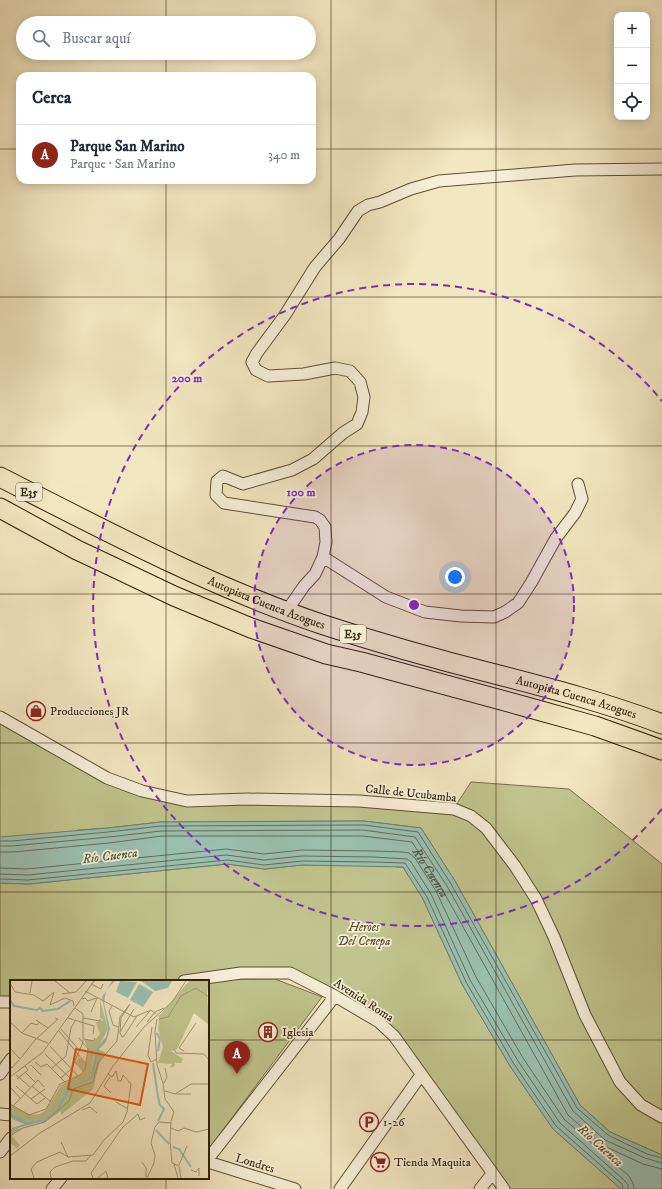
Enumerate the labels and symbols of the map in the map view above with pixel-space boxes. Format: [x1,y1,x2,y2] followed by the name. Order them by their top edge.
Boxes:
[172,371,202,386] text: 200 m
[16,483,42,501] road number: E35
[287,485,315,500] text: 100 m
[445,567,465,587] your location
[205,573,327,633] street label: Autopista Cuenca Azogues
[407,598,421,612] centre of rings
[340,625,366,643] road number: E35
[514,673,639,722] street label: Autopista Cuenca Azogues
[25,700,47,722] shop icon: Producciones JR
[50,704,129,719] place label: Producciones JR
[365,781,458,806] street label: Calle de Ucubamba
[408,844,452,901] water label: Río Cuenca
[81,845,139,867] water label: Río Cuenca
[338,920,390,949] park label: Heroes Del Cenepa
[331,975,397,1026] street label: Avenida Roma
[10,980,209,1179] inset map
[257,1021,279,1043] building icon: Iglesia
[282,1025,314,1040] place label: Iglesia
[224,1041,250,1074] pin: A
[358,1111,380,1133] parking icon: 1-26
[383,1115,405,1130] place label: 1-26
[574,1121,627,1171] water label: Río Cuenca
[233,1150,276,1177] street label: Londres
[369,1151,391,1173] supermarket icon: Tienda Maquita
[394,1155,472,1170] place label: Tienda Maquita

